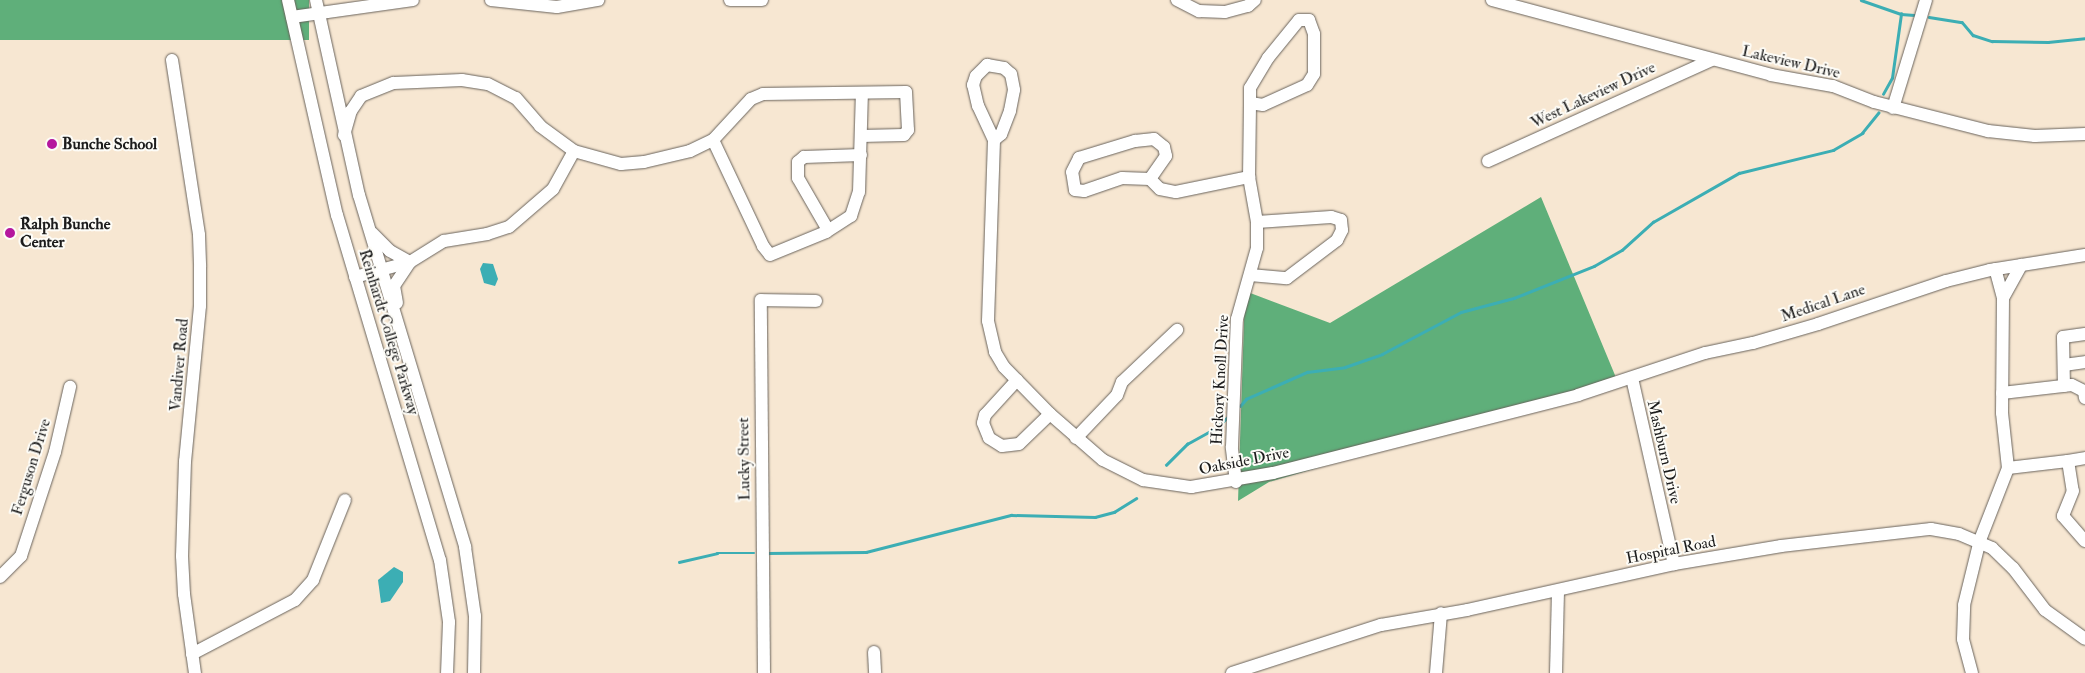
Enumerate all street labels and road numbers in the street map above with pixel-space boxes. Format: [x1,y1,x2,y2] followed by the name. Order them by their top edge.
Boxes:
[1740,41,1842,83] street label: Lakeview Drive
[1528,58,1658,132] street label: West Lakeview Drive
[355,247,423,417] street label: Reinhardt College Parkway
[1778,280,1868,326] street label: Medical Lane
[1207,314,1233,446] street label: Hickory Knoll Drive
[165,318,193,412] street label: Vandiver Road
[1643,398,1685,506] street label: Mashburn Drive
[7,416,55,518] street label: Ferguson Drive
[734,417,754,501] street label: Lucky Street
[1197,443,1291,479] street label: Oakside Drive
[1625,532,1717,568] street label: Hospital Road

